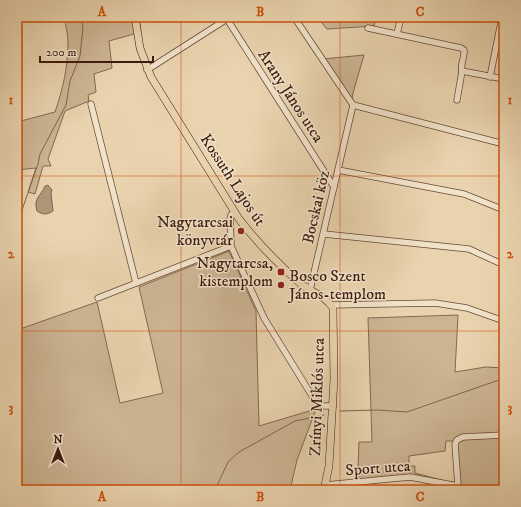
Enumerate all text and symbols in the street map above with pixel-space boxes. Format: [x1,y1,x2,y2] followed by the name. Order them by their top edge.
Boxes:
[97,4,107,20] text: A
[256,4,264,20] text: B
[416,4,425,20] text: C
[40,38,153,64] scale bar
[46,45,76,60] text: 200 m
[254,46,328,146] street label: Arany János utca
[9,92,14,108] text: 1
[508,92,513,108] text: 1
[196,130,270,230] street label: Kossuth Lajos út
[298,168,334,246] street label: Bocskai köz
[157,212,233,250] place label: Nagytarcsai könyvtár
[236,226,246,236] marker: Nagytarcsai könyvtár
[8,246,15,262] text: 2
[507,246,514,262] text: 2
[197,253,273,291] place label: Nagytarcsa, kistemplom
[287,266,386,304] place label: Bosco Szent János-templom
[276,267,286,277] marker: Nagytarcsa, kistemplom
[276,280,286,290] marker: Bosco Szent János-templom
[305,337,329,456] street label: Zrínyi Miklós utca
[9,400,14,416] text: 3
[508,400,513,416] text: 3
[38,429,78,469] north arrow
[53,433,63,447] text: N
[345,456,411,480] street label: Sport utca
[97,489,107,505] text: A
[256,489,264,505] text: B
[416,489,425,505] text: C

